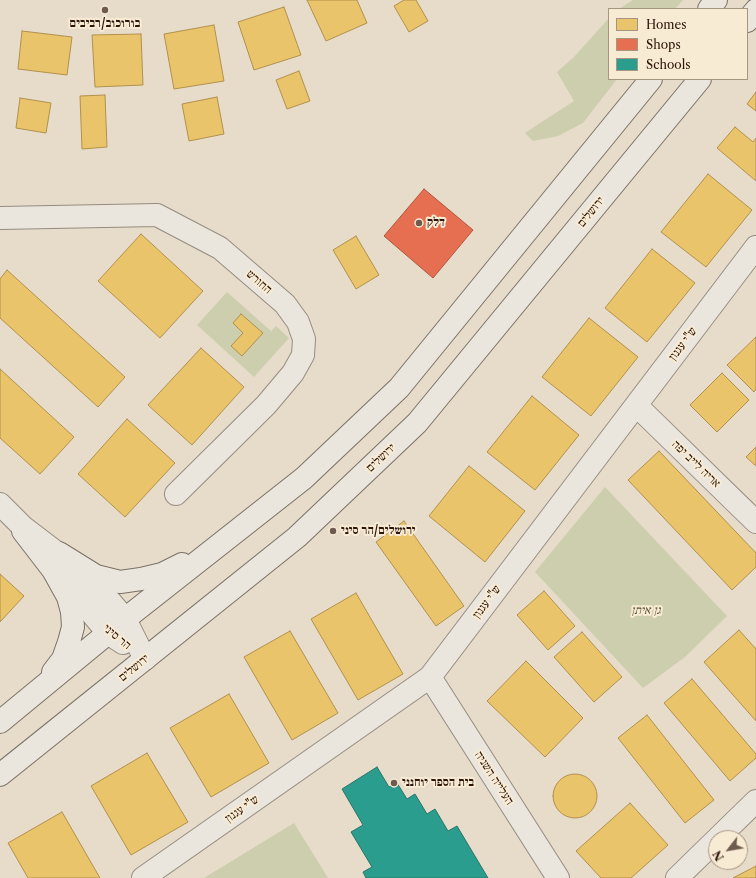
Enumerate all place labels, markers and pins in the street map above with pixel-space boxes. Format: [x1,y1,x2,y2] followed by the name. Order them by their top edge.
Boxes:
[100,5,110,15] marker: בורוכוב/רביבים
[70,17,140,31] place label: בורוכוב/רביבים
[427,216,445,230] place label: דלק
[414,218,424,228] marker: דלק
[341,524,416,538] place label: ירושלים/הר סיני
[328,526,338,536] marker: ירושלים/הר סיני
[402,776,474,790] place label: בית הספר יוחנני
[389,778,399,788] marker: בית הספר יוחנני

